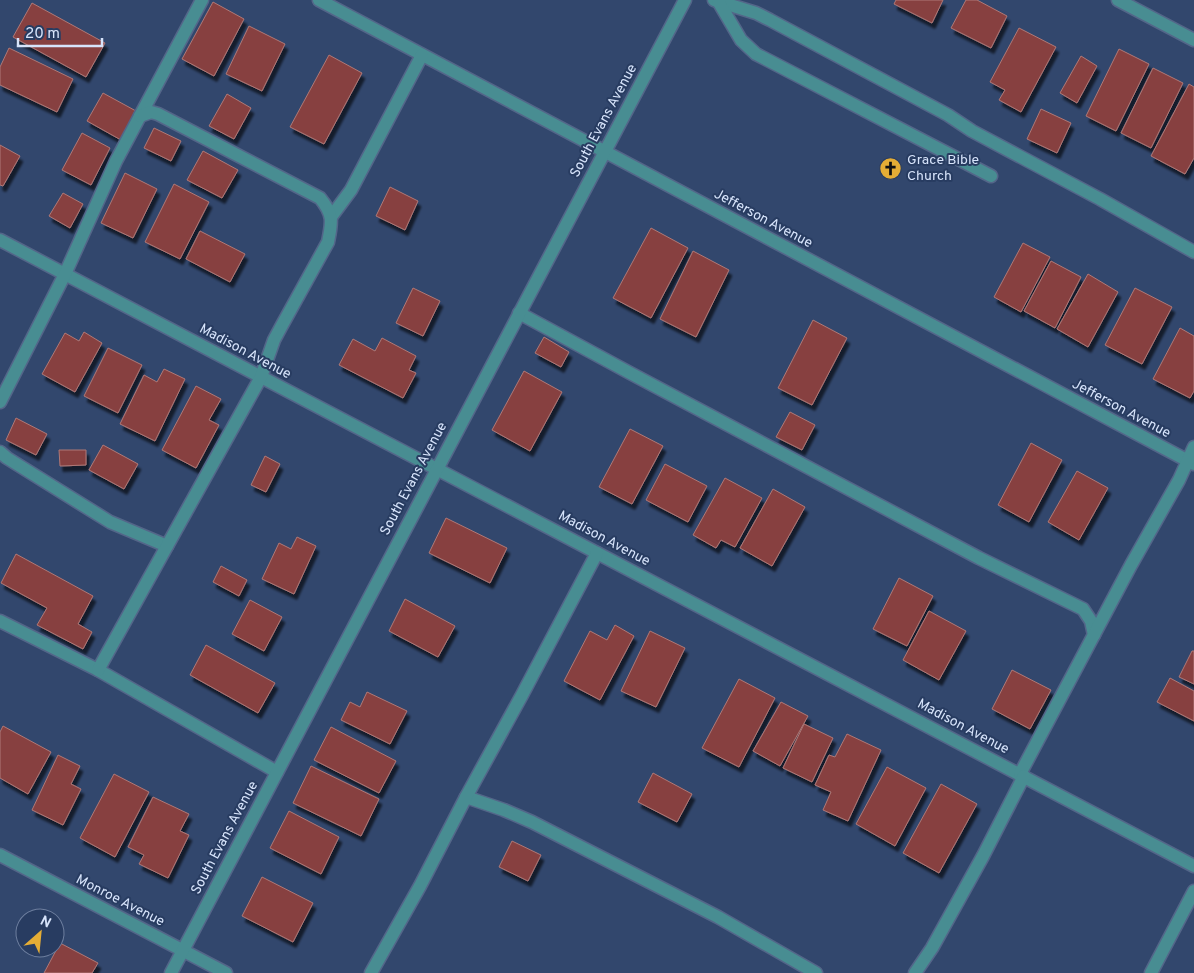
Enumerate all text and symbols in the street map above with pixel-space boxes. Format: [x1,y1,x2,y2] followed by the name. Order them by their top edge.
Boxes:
[18,15,101,47] scale bar
[25,25,60,44] text: 20 m
[567,61,641,181] street label: South Evans Avenue
[907,152,979,185] place label: Grace Bible Church
[879,156,903,180] church icon: Grace Bible Church
[711,186,815,252] street label: Jefferson Avenue
[196,321,294,383] street label: Madison Avenue
[1069,376,1173,442] street label: Jefferson Avenue
[377,419,451,539] street label: South Evans Avenue
[555,508,653,570] street label: Madison Avenue
[914,696,1012,758] street label: Madison Avenue
[188,778,262,898] street label: South Evans Avenue
[73,871,167,931] street label: Monroe Avenue
[15,908,65,958] north arrow
[37,913,54,933] text: N

